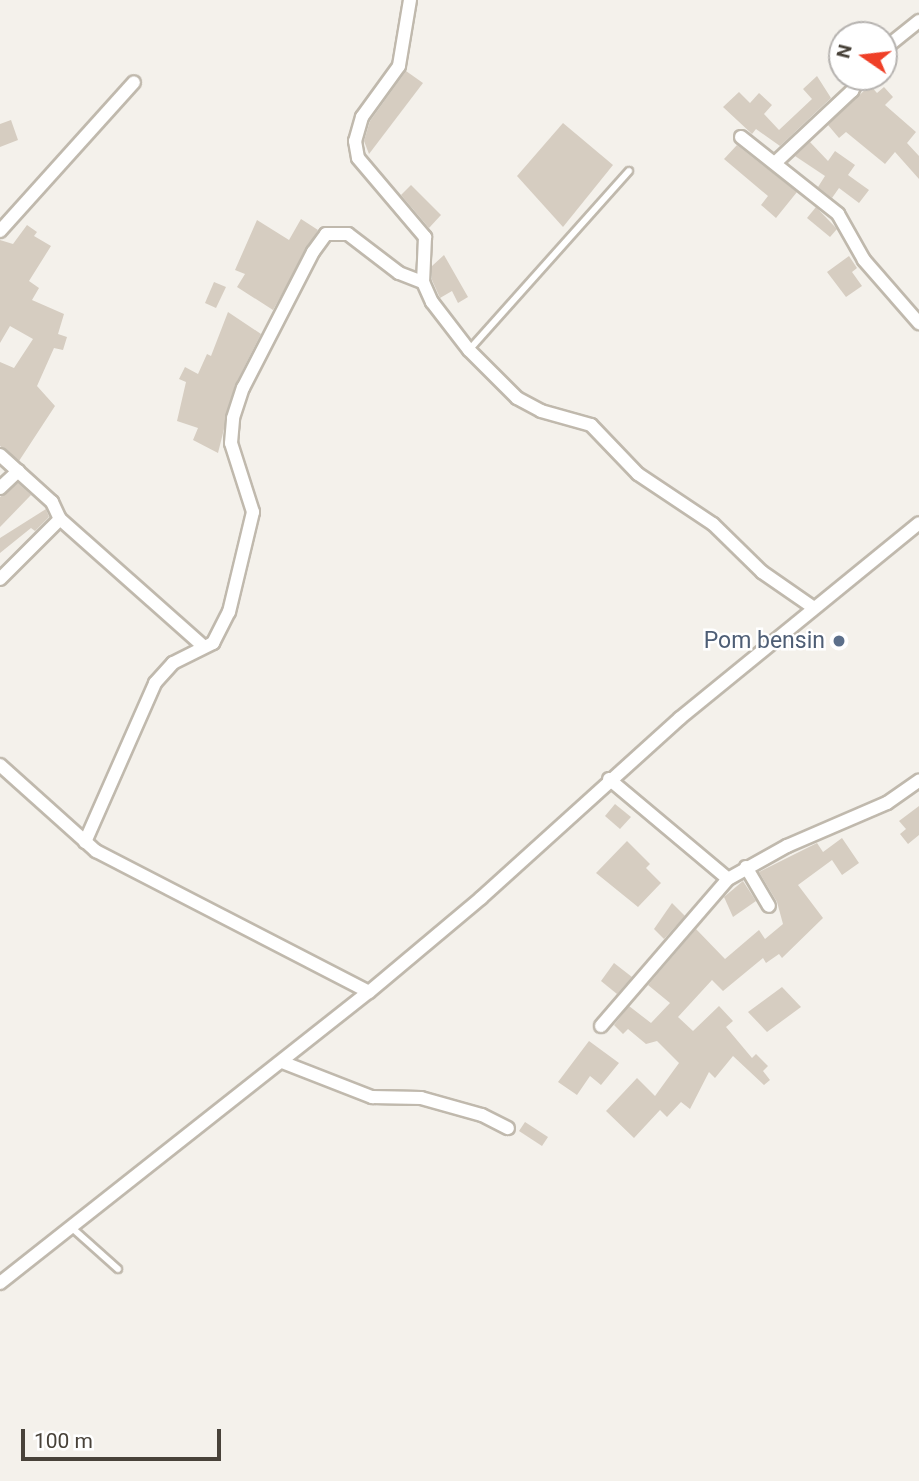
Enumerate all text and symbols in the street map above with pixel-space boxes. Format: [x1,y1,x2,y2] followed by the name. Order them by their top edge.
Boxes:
[828,21,898,91] north arrow
[831,42,857,61] text: N
[704,627,825,655] place label: Pom bensin
[831,633,847,649] marker: Pom bensin
[24,1414,224,1458] scale bar
[34,1429,93,1453] text: 100 m

